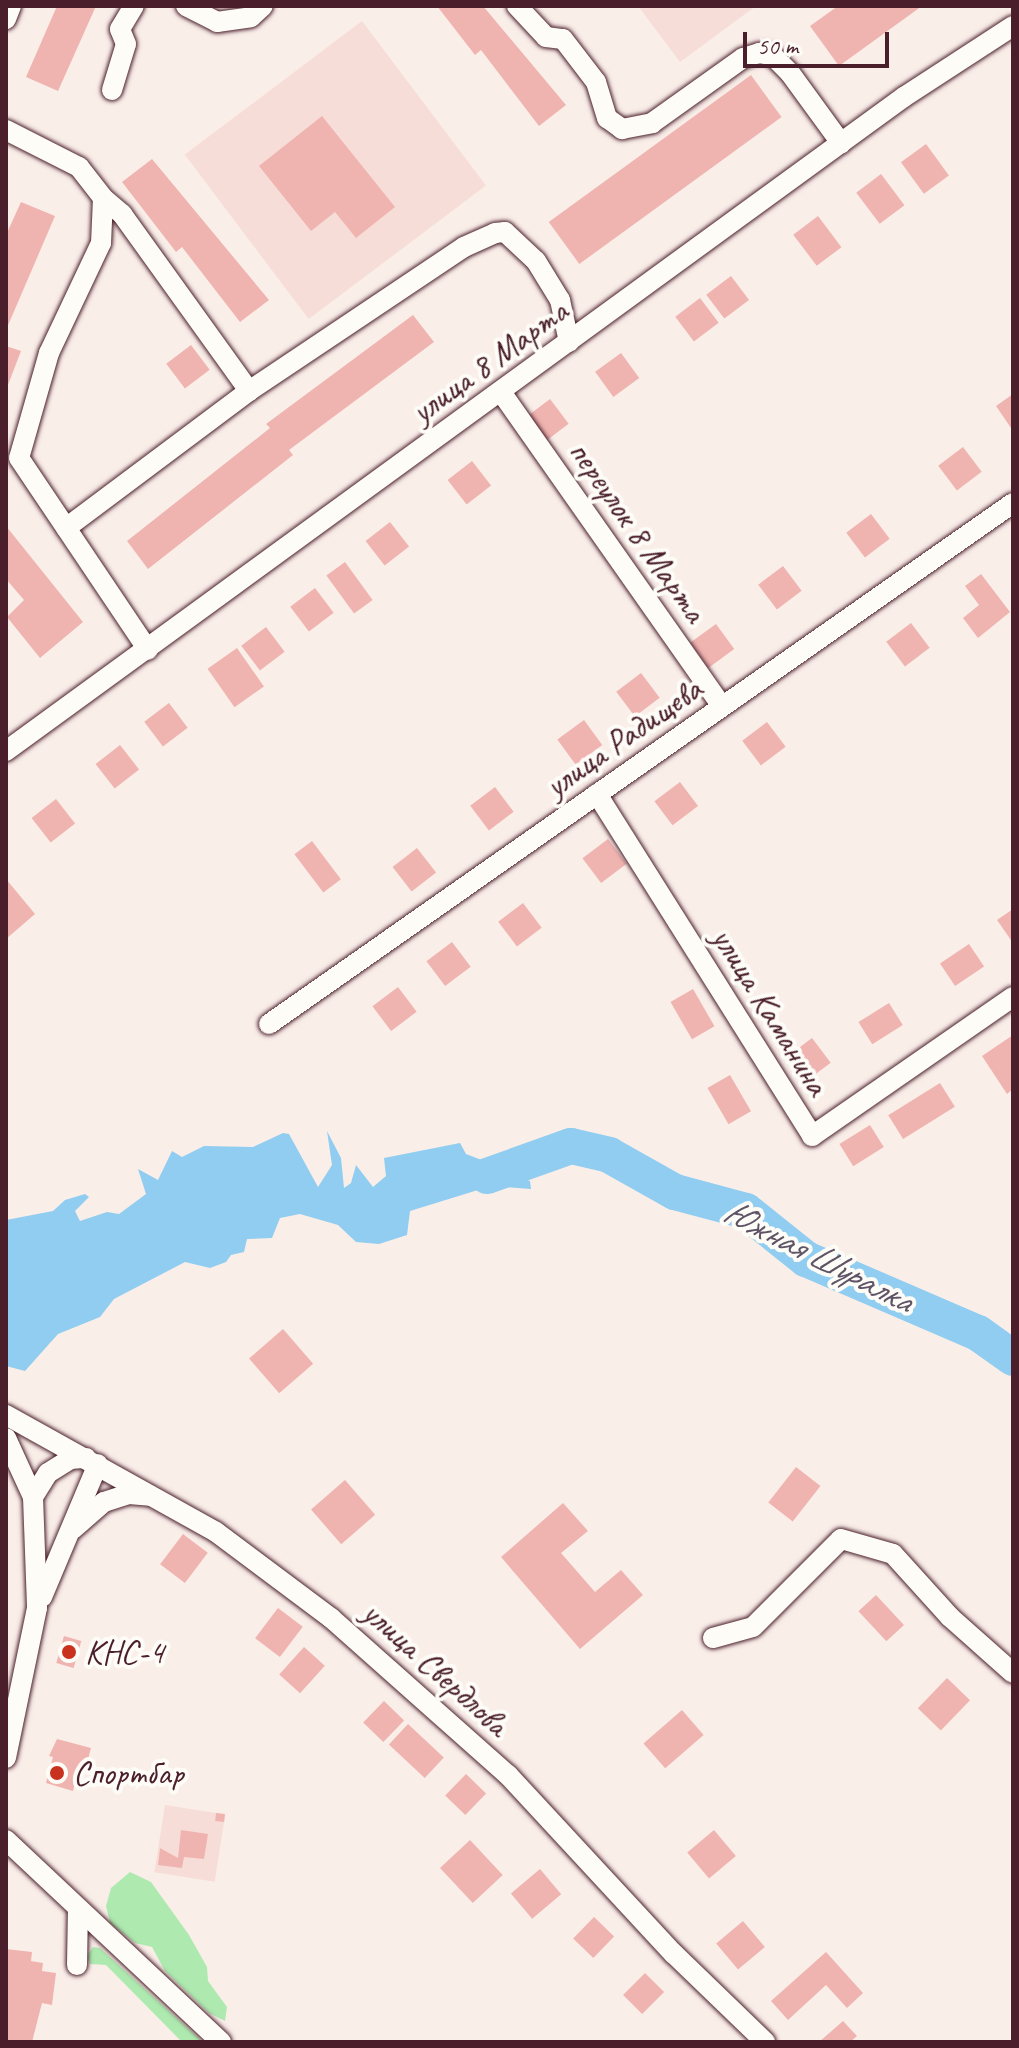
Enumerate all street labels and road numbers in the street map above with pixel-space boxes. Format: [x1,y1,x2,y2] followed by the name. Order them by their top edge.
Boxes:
[403,291,575,431] street label: улица 8 Марта
[560,432,716,630] street label: переулок 8 Марта
[535,667,711,807] street label: улица Радищева
[703,920,839,1102] street label: улица Каманина
[355,1592,517,1744] street label: улица Свердлова

